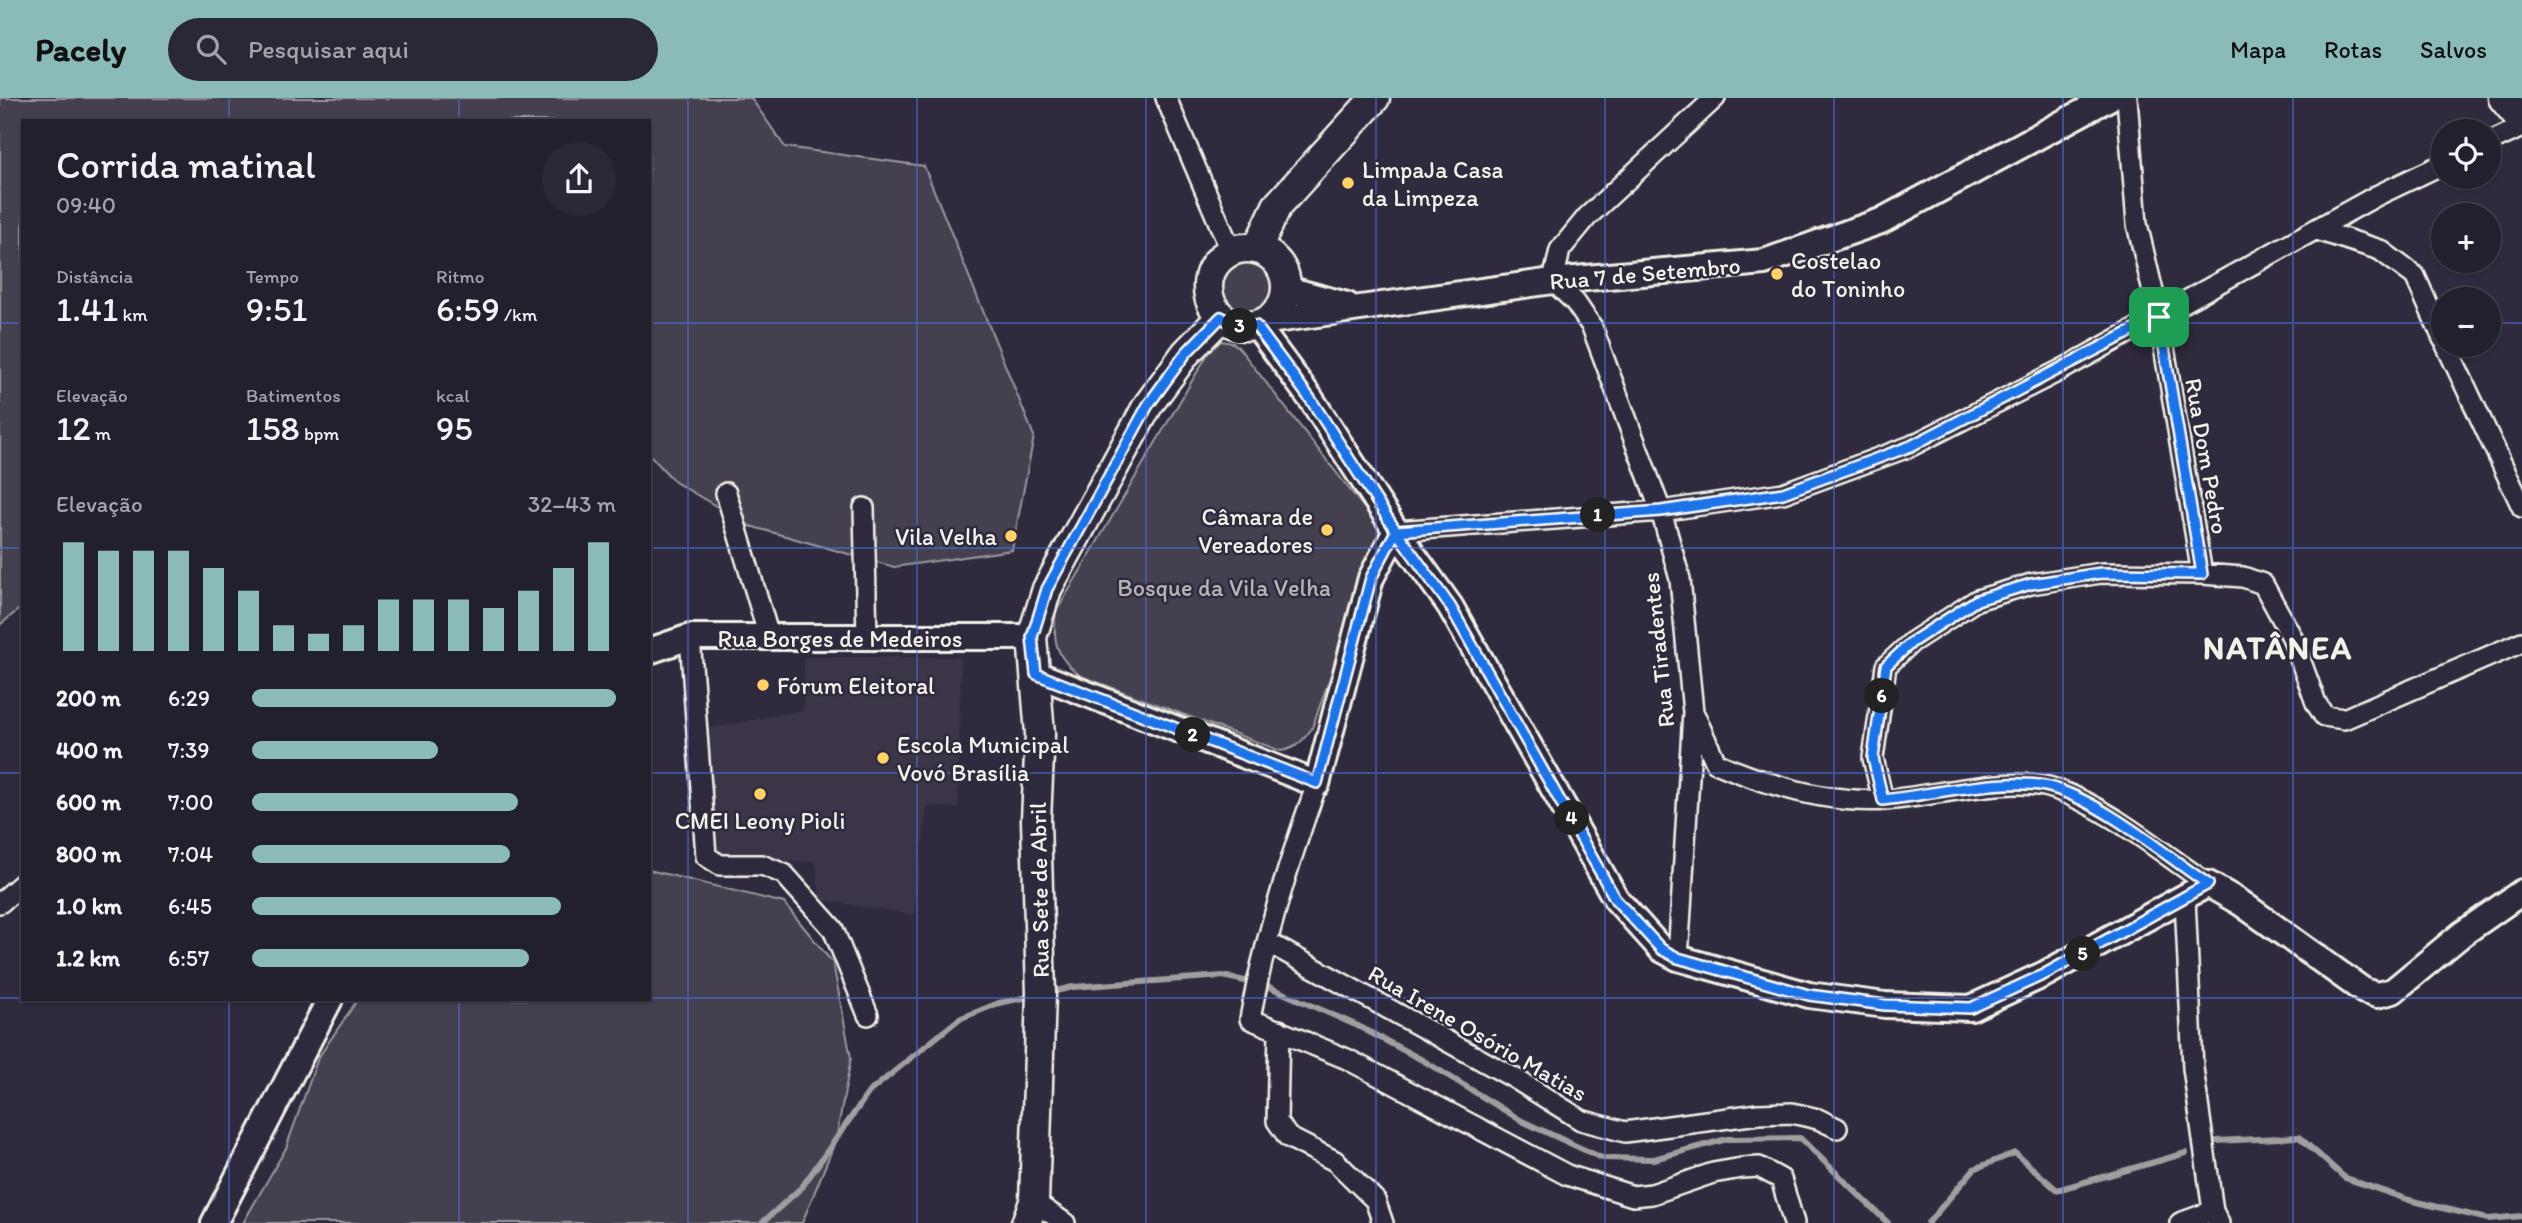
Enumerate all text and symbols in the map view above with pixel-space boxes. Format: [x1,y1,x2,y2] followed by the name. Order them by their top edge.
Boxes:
[168,18,658,81] search box
[35,30,126,69] text: Pacely
[192,30,230,68] icon: search
[248,33,409,65] text: Pesquisar aqui
[2230,35,2286,64] text: Mapa
[2324,35,2382,64] text: Rotas
[2420,35,2487,64] text: Salvos
[2431,119,2501,357] map controls
[2431,119,2501,189] button: locate
[56,142,316,188] text: Corrida matinal
[542,142,616,216] button: share
[1362,155,1504,212] place label: LimpaJa Casa da Limpeza
[1340,175,1356,191] marker: LimpaJa Casa da Limpeza
[56,191,116,219] text: 09:40
[2431,203,2501,273] button: +
[1791,246,1905,303] place label: Costelao do Toninho
[1548,250,1742,296] street label: Rua 7 de Setembro
[56,265,133,288] text: Distância
[246,265,299,288] text: Tempo
[436,265,484,288] text: Ritmo
[1769,266,1785,282] marker: Costelao do Toninho
[2129,287,2189,347] pin
[2431,287,2501,357] button: −
[56,288,118,330] text: 1.41
[246,288,308,330] text: 9:51
[436,288,500,330] text: 6:59
[2140,298,2178,336] icon: arrive
[118,303,148,326] text: km
[500,303,537,326] text: /km
[1222,308,1258,344] pin: 3
[1234,314,1245,337] text: 3
[2179,376,2235,536] street label: Rua Dom Pedro
[56,384,128,407] text: Elevação
[246,384,341,407] text: Batimentos
[436,384,470,407] text: kcal
[56,407,91,449] text: 12
[246,407,300,449] text: 158
[436,407,473,449] text: 95
[91,422,111,445] text: m
[300,422,339,445] text: bpm
[56,490,143,518] text: Elevação
[528,490,616,518] text: 32–43 m
[1580,498,1616,532] pin: 1
[1198,502,1313,559] place label: Câmara de Vereadores
[1593,503,1602,526] text: 1
[895,522,997,551] place label: Vila Velha
[1319,522,1335,538] marker: Câmara de Vereadores
[1003,528,1019,544] marker: Vila Velha
[1635,571,1681,729] street label: Rua Tiradentes
[1117,573,1331,602] park label: Bosque da Vila Velha
[717,624,963,653] street label: Rua Borges de Medeiros
[2203,629,2353,667] district label: NATÂNEA
[777,671,935,700] place label: Fórum Eleitoral
[755,677,771,693] marker: Fórum Eleitoral
[1864,678,1899,714] pin: 6
[56,684,121,712] text: 200 m
[168,684,210,712] text: 6:29
[1876,684,1887,707] text: 6
[1176,718,1210,752] pin: 2
[1188,723,1198,746] text: 2
[897,730,1069,787] place label: Escola Municipal Vovó Brasília
[56,736,123,764] text: 400 m
[168,736,210,764] text: 7:39
[875,750,891,766] marker: Escola Municipal Vovó Brasília
[752,786,768,802] marker: CMEI Leony Pioli
[56,788,121,816] text: 600 m
[168,788,213,816] text: 7:00
[1554,800,1590,836] pin: 4
[1023,802,1055,978] street label: Rua Sete de Abril
[675,806,845,835] place label: CMEI Leony Pioli
[1566,806,1577,829] text: 4
[56,840,121,868] text: 800 m
[168,840,213,868] text: 7:04
[56,892,122,920] text: 1.0 km
[168,892,212,920] text: 6:45
[2066,936,2100,972] pin: 5
[2078,942,2087,965] text: 5
[56,944,120,972] text: 1.2 km
[168,944,209,972] text: 6:57
[1363,958,1593,1108] street label: Rua Irene Osório Matias

